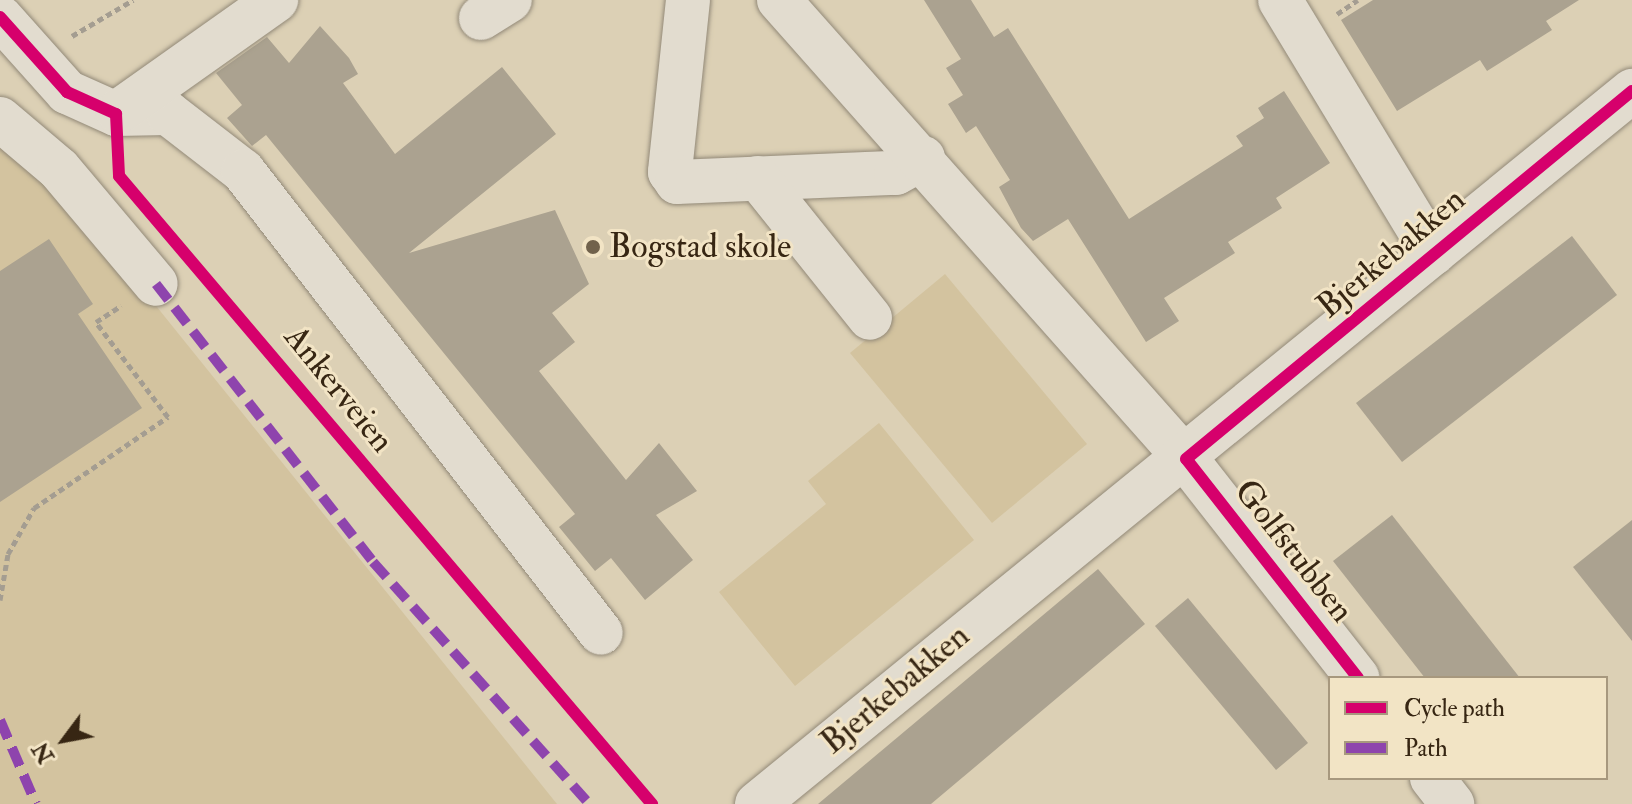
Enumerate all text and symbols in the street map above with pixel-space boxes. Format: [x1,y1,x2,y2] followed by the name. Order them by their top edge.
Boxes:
[1309,179,1473,327] street label: Bjerkebakken
[609,227,791,267] place label: Bogstad skole
[584,238,602,256] marker: Bogstad skole
[276,317,402,461] street label: Ankerveien
[1226,472,1362,630] street label: Golfstubben
[813,615,977,763] street label: Bjerkebakken
[1328,676,1608,780] legend
[1404,693,1505,724] text: Cycle path
[24,700,104,780] north arrow
[1404,733,1448,764] text: Path
[27,737,61,768] text: N

